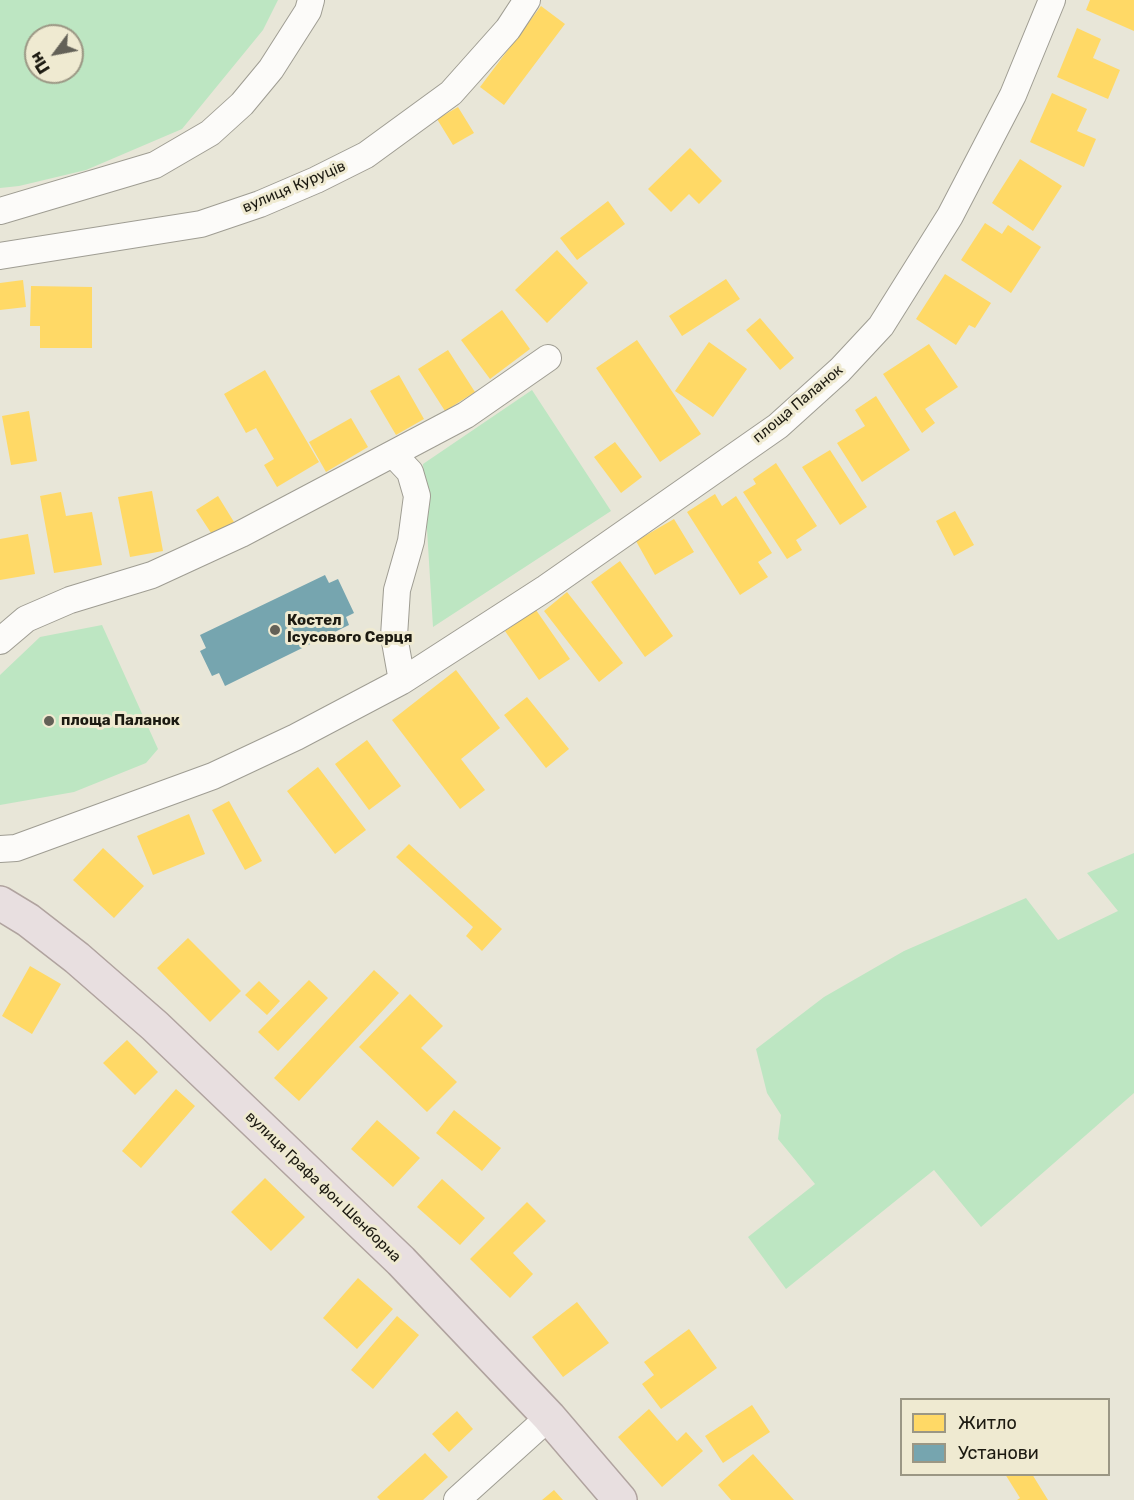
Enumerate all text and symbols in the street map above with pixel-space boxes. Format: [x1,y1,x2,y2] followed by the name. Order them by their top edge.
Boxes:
[24,24,84,84] north arrow
[26,48,54,77] text: Пн
[240,157,348,217] street label: вулиця Куруців
[749,361,847,447] street label: площа Паланок
[287,612,413,647] place label: Костел Ісусового Серця
[268,623,282,637] marker: Костел Ісусового Серця
[61,712,180,730] place label: площа Паланок
[42,714,56,728] marker: площа Паланок
[241,1108,405,1266] street label: вулиця Графа фон Шенборна
[900,1398,1110,1476] legend
[958,1412,1017,1434] text: Житло
[958,1442,1039,1464] text: Установи

